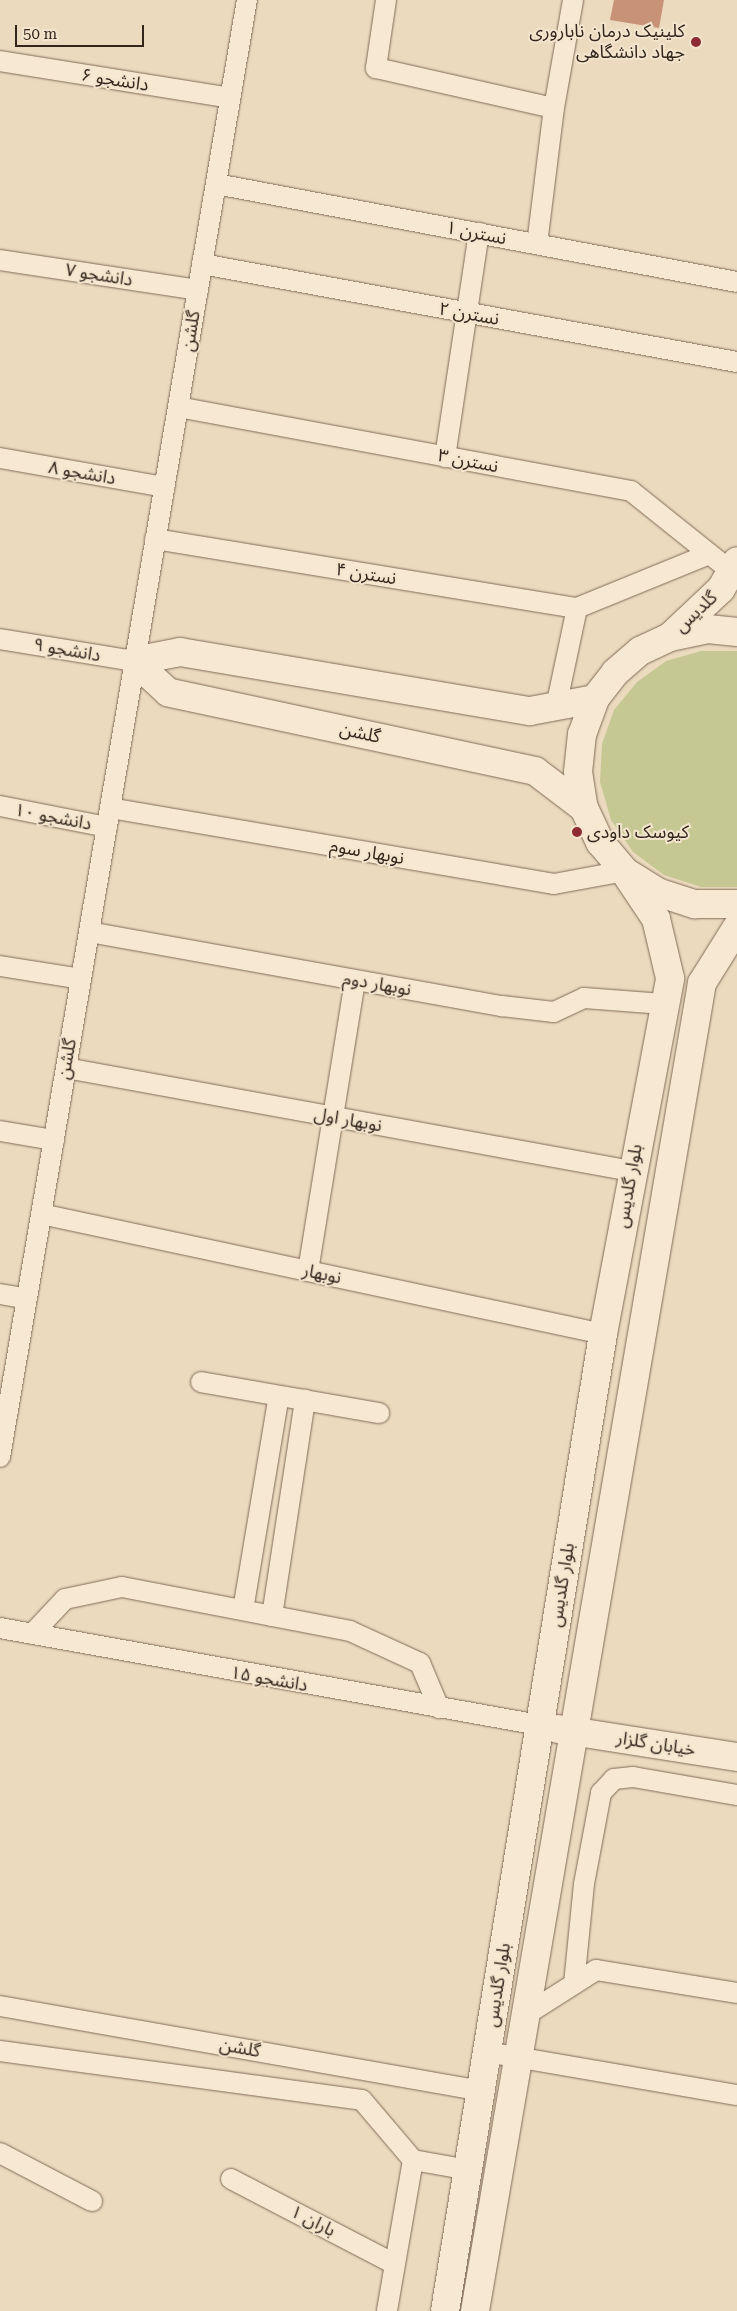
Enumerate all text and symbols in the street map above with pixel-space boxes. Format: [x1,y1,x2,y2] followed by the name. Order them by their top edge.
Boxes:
[18,15,146,47] scale bar
[529,21,685,64] place label: کلینیک درمان ناباروری جهاد دانشگاهی
[23,25,57,43] text: 50 m
[689,35,703,49] marker: کلینیک درمان ناباروری جهاد دانشگاهی
[80,64,150,96] street label: دانشجو ۶
[444,217,508,249] street label: نسترن ۱
[64,259,134,291] street label: دانشجو ۷
[437,298,501,330] street label: نسترن ۲
[177,309,205,353] street label: گلشن
[436,445,500,477] street label: نسترن ۳
[47,456,117,490] street label: دانشجو ۸
[334,559,398,589] street label: نسترن ۴
[670,587,722,637] street label: گلدیس
[32,633,102,667] street label: دانشجو ۹
[338,718,382,748] street label: گلشن
[13,799,93,835] street label: دانشجو ۱۰
[587,821,689,843] place label: کیوسک داودی
[571,826,583,838] marker: کیوسک داودی
[328,835,406,869] street label: نوبهار سوم
[341,967,413,1001] street label: نوبهار دوم
[53,1037,81,1081] street label: گلشن
[312,1103,384,1137] street label: نوبهار اول
[611,1142,647,1230] street label: بلوار گلدیس
[301,1259,343,1289] street label: نوبهار
[545,1541,579,1629] street label: بلوار گلدیس
[229,1662,309,1696] street label: دانشجو ۱۵
[615,1727,697,1761] street label: خیابان گلزار
[481,1941,515,2029] street label: بلوار گلدیس
[218,2034,262,2062] street label: گلشن
[287,2201,339,2241] street label: باران ۱

